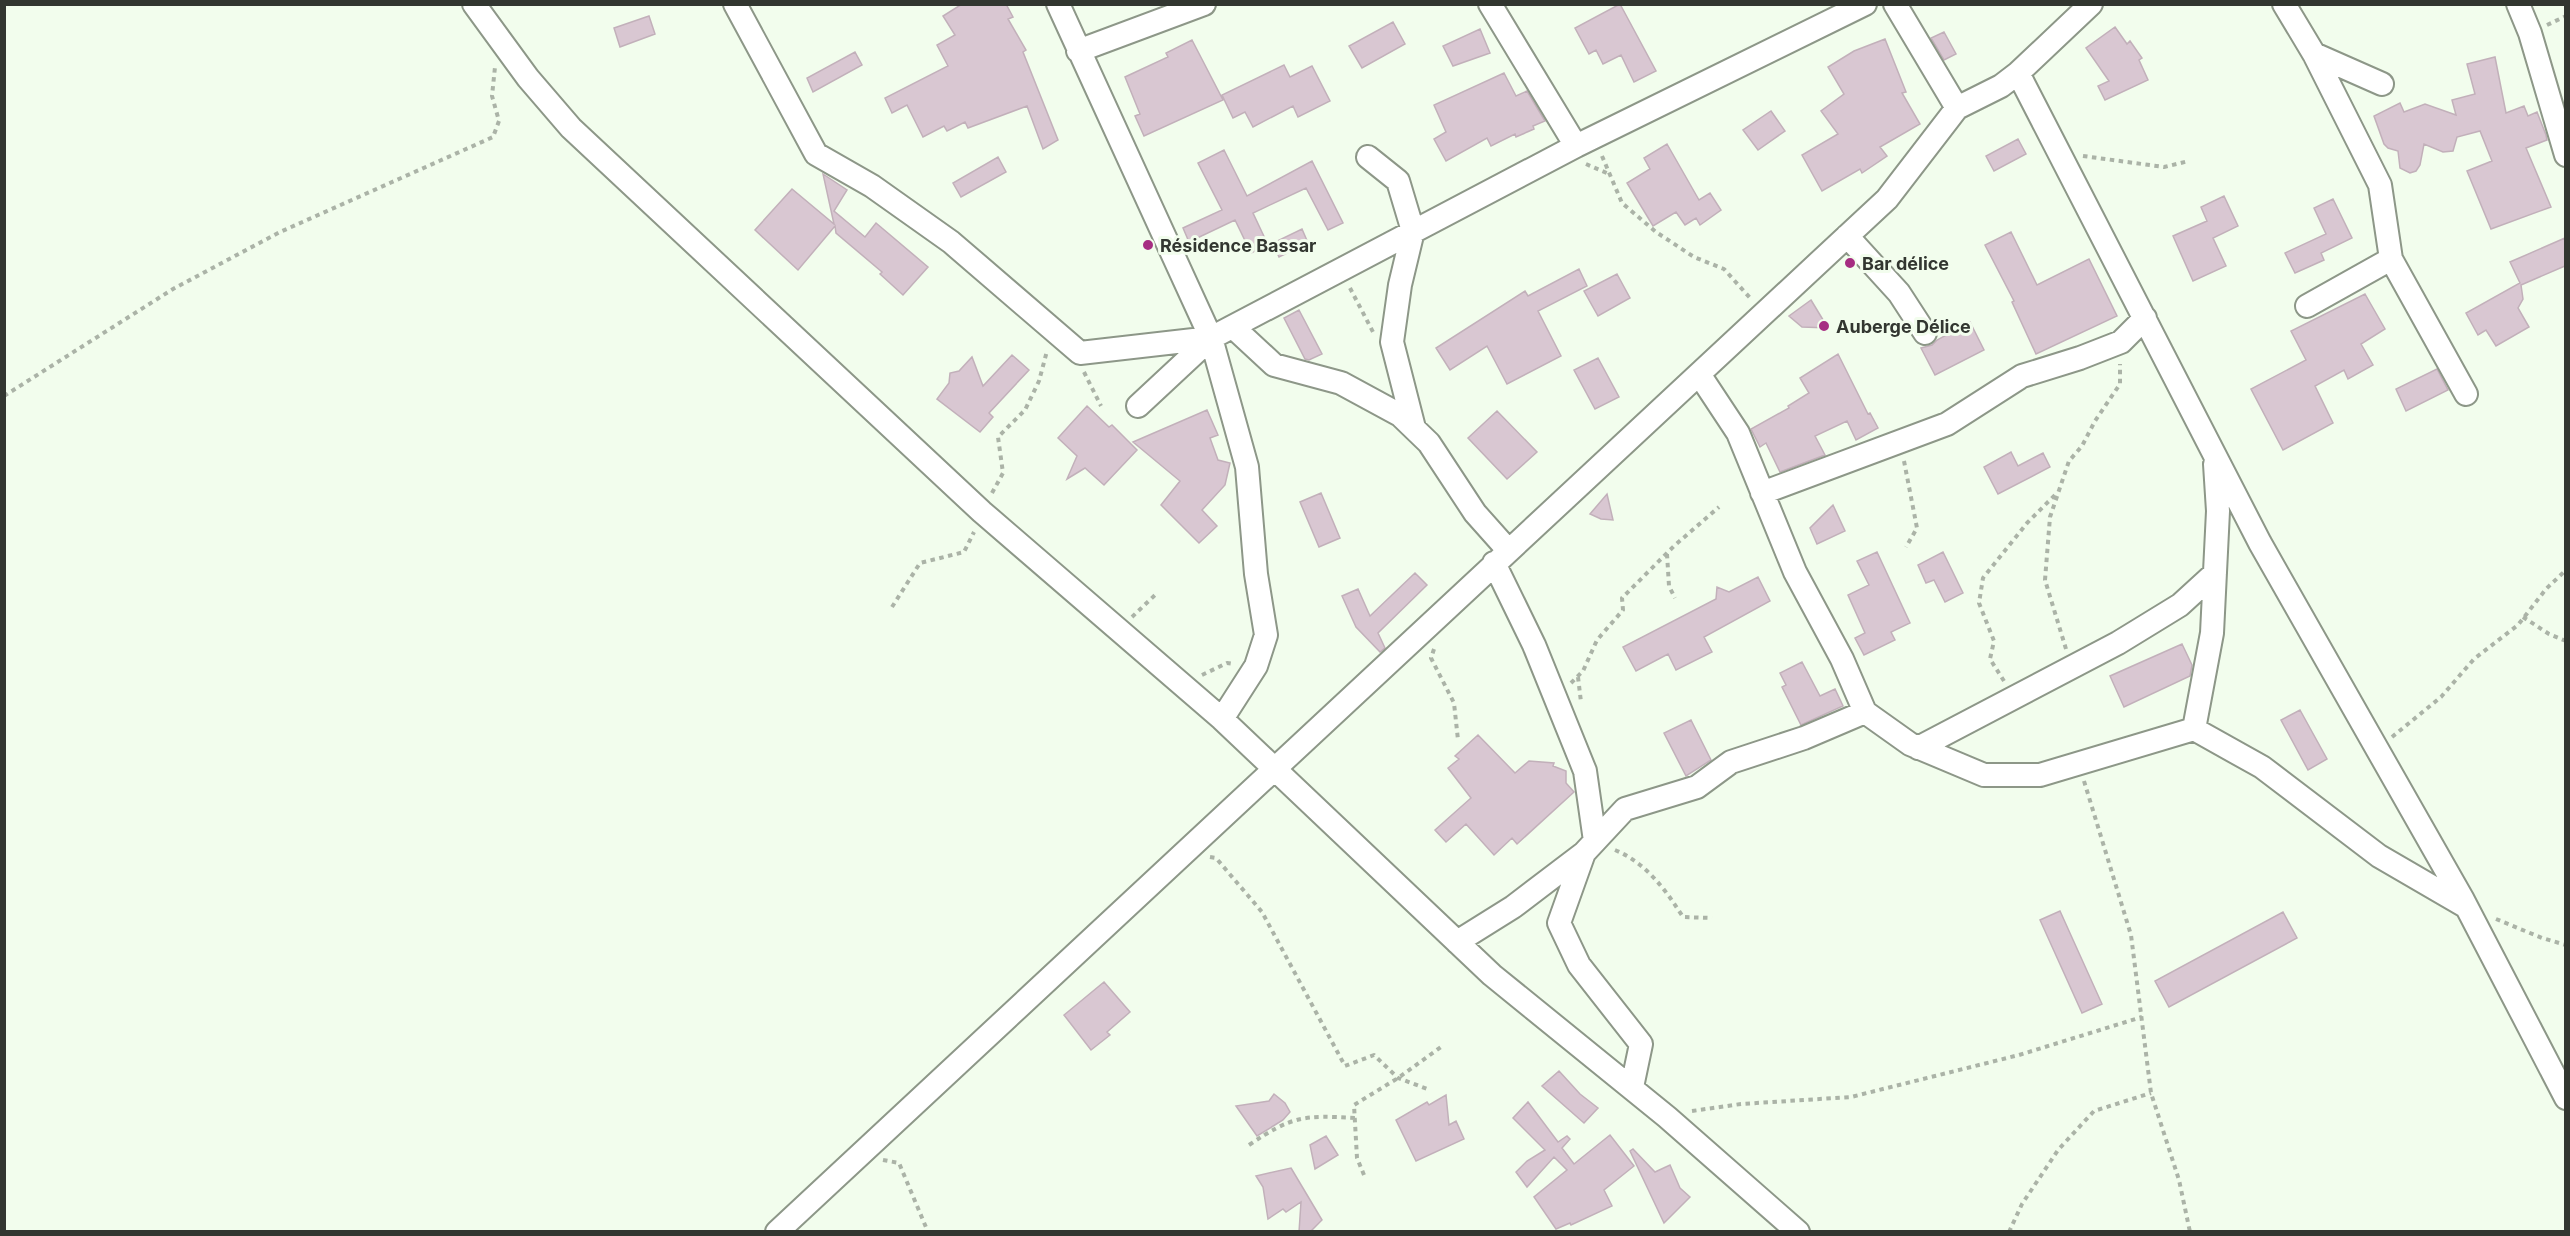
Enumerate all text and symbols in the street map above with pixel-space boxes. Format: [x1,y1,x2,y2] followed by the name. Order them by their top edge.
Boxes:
[1160,235,1316,256] place label: Résidence Bassar
[1141,238,1155,252] marker: Résidence Bassar
[1862,253,1949,274] place label: Bar délice
[1843,256,1857,270] marker: Bar délice
[1836,316,1971,337] place label: Auberge Délice
[1817,319,1831,333] marker: Auberge Délice

